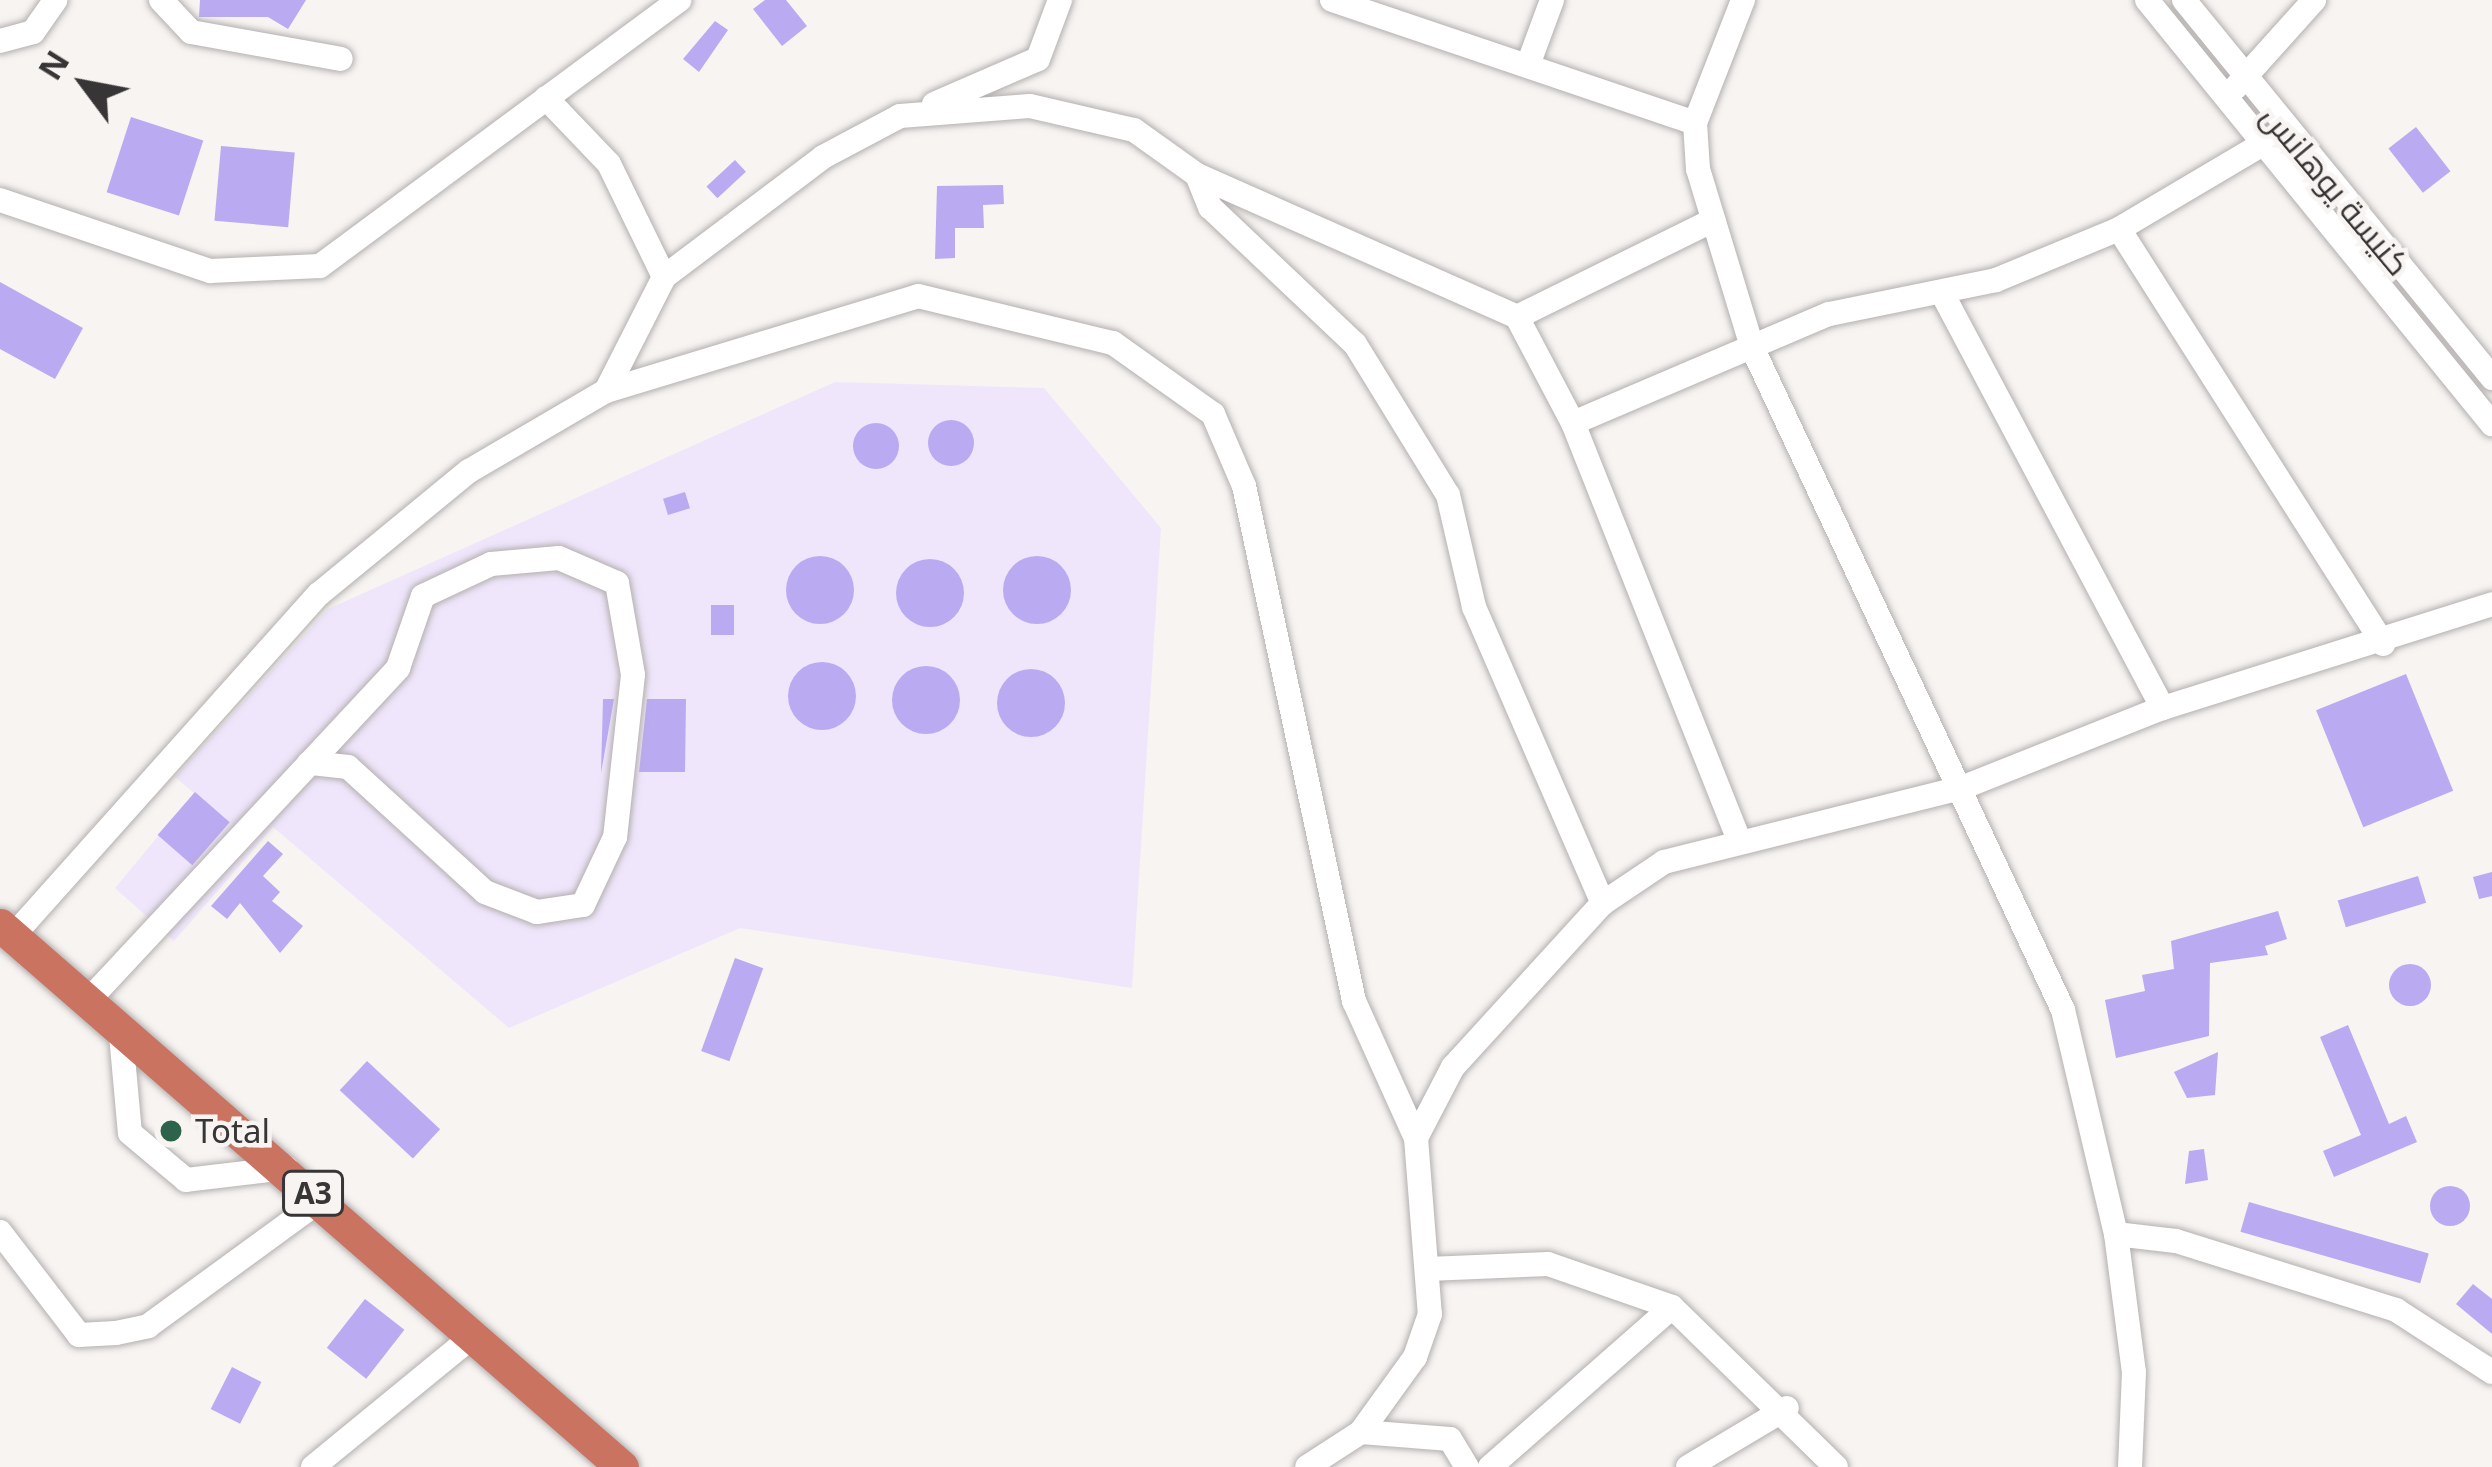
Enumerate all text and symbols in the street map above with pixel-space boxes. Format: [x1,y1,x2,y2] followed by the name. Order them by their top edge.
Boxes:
[24,24,144,144] north arrow
[27,41,79,88] text: N
[2253,97,2419,283] street label: كنيسة يوهانس
[195,1111,270,1151] place label: Total
[158,1118,184,1144] marker: Total
[280,1169,346,1217] road number: A3

